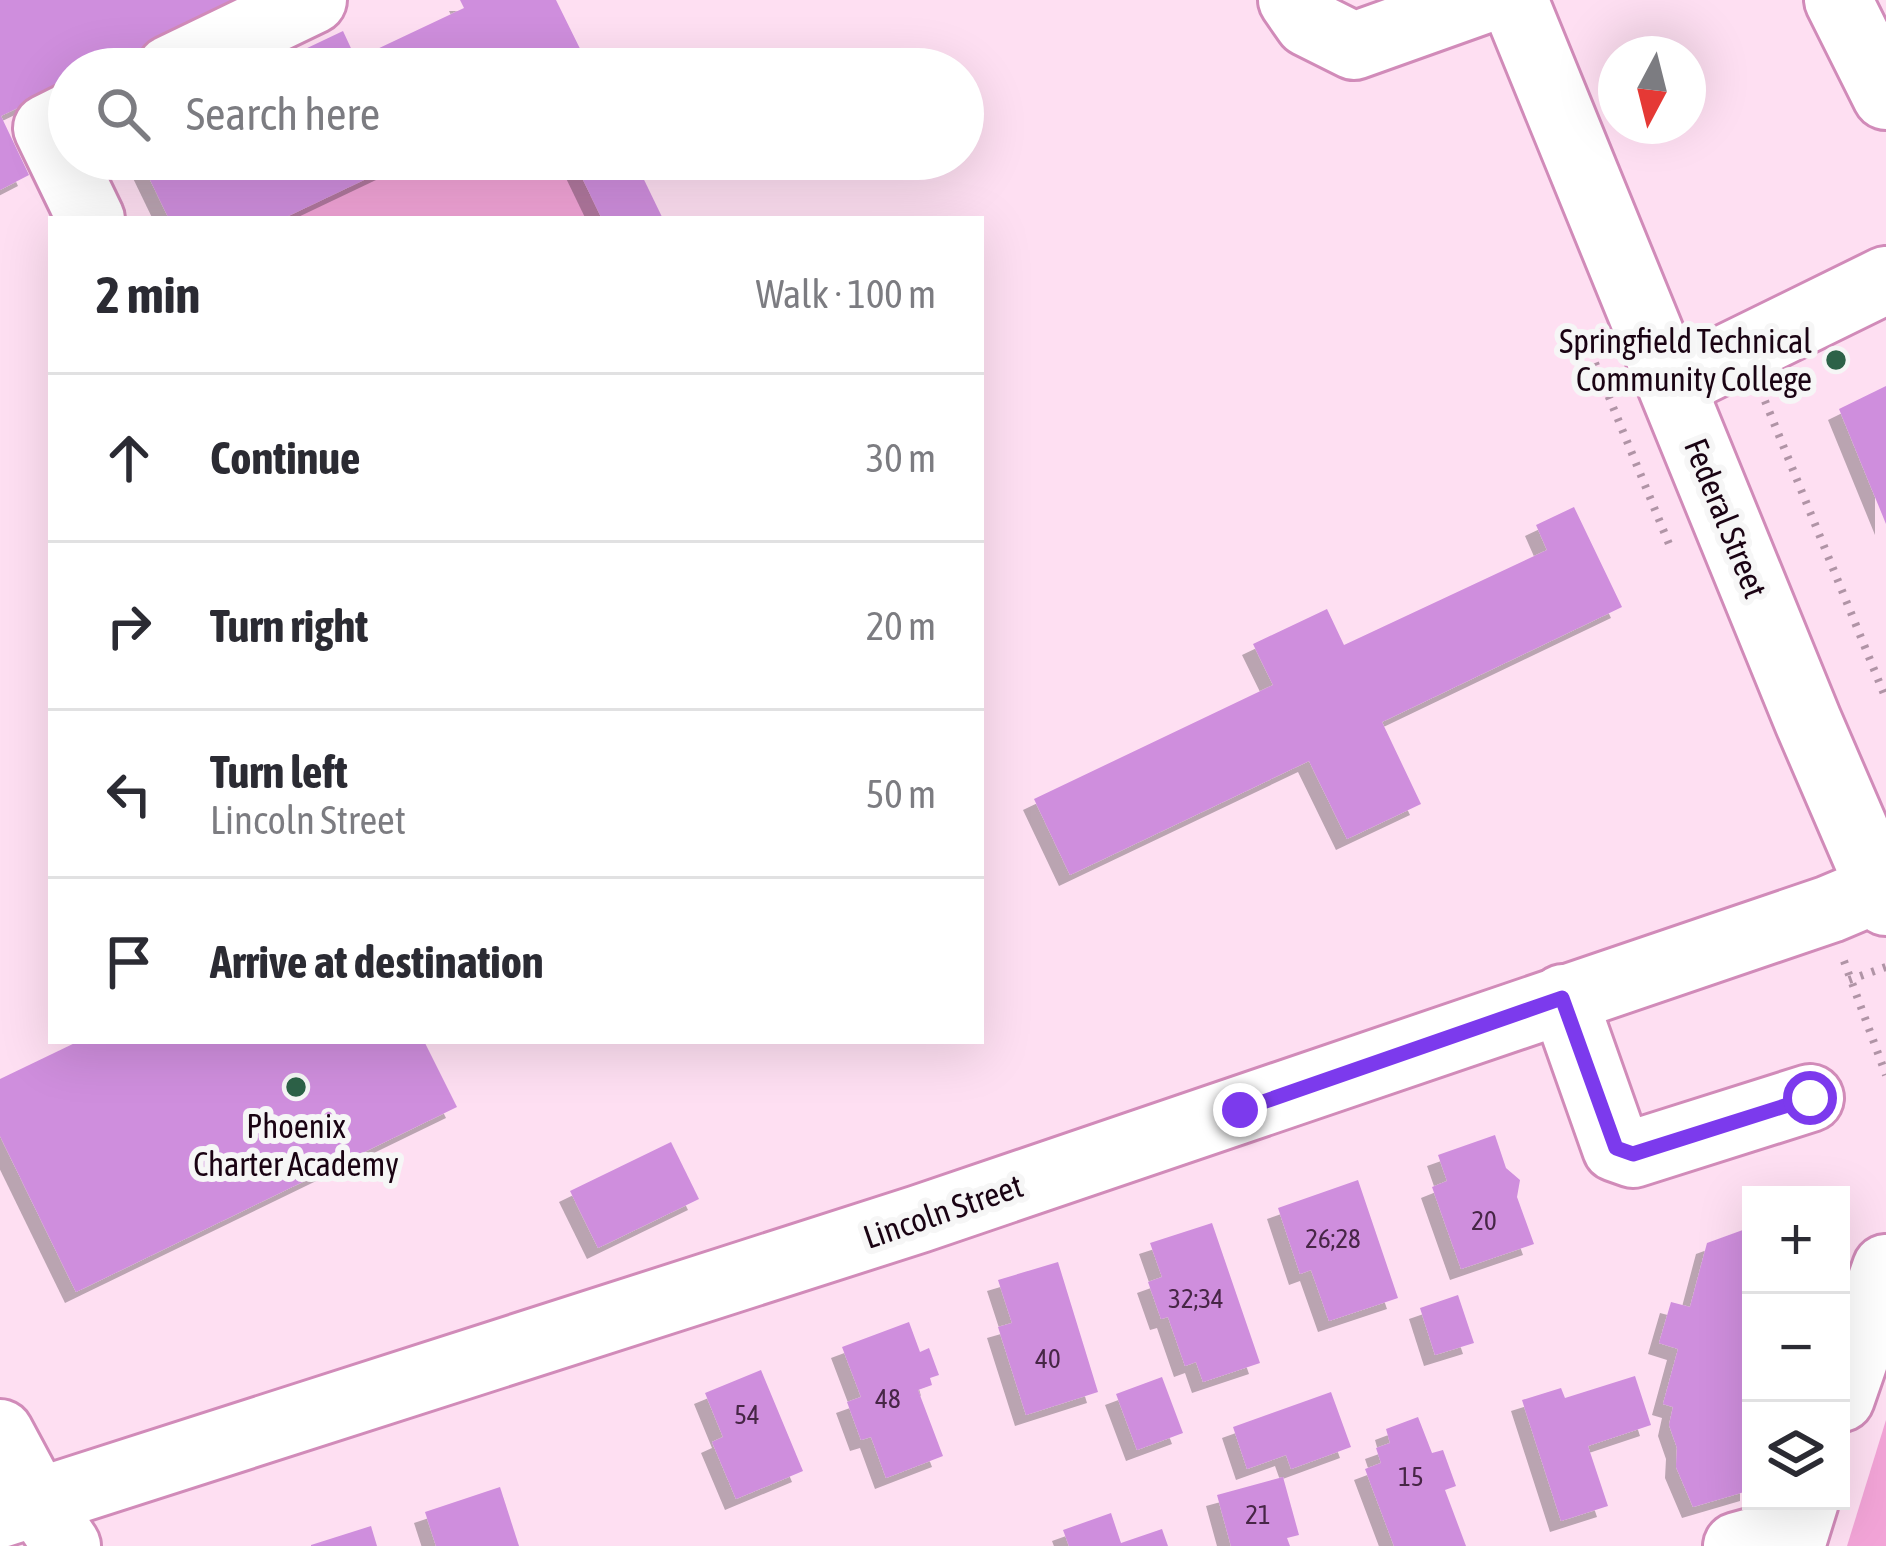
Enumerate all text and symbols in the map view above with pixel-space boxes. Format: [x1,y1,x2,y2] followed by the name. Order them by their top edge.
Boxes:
[1598,36,1706,144] north arrow
[48,48,984,180] search box
[90,81,156,147] icon: search
[186,88,380,140] text: Search here
[96,265,200,324] text: 2 min
[756,272,936,316] text: Walk · 100 m
[1559,322,1812,398] place label: Springfield Technical Community College
[1823,347,1849,373] marker: Springfield Technical Community College
[96,425,162,491] icon: ahead
[210,432,361,484] text: Continue
[1677,433,1775,603] street label: Federal Street
[866,436,936,480] text: 30 m
[96,593,162,659] icon: right
[210,600,368,652] text: Turn right
[866,604,936,648] text: 20 m
[210,746,348,798] text: Turn left
[96,761,162,827] icon: left
[866,772,936,816] text: 50 m
[210,798,406,842] text: Lincoln Street
[96,929,162,995] icon: arrive
[210,936,544,988] text: Arrive at destination
[1783,1071,1837,1125] route start
[283,1074,309,1100] marker: Phoenix Charter Academy
[1213,1083,1267,1137] route end
[193,1107,399,1183] place label: Phoenix Charter Academy
[858,1166,1028,1256] street label: Lincoln Street
[1742,1186,1850,1510] map controls
[1742,1186,1850,1294] button: +
[1471,1205,1497,1236] house number: 20
[1305,1223,1361,1254] house number: 26;28
[1168,1283,1224,1314] house number: 32;34
[1742,1294,1850,1402] button: −
[1035,1343,1061,1374] house number: 40
[875,1383,901,1414] house number: 48
[734,1399,760,1430] house number: 54
[1742,1402,1850,1510] button: layers
[1398,1461,1424,1492] house number: 15
[1245,1499,1271,1530] house number: 21

